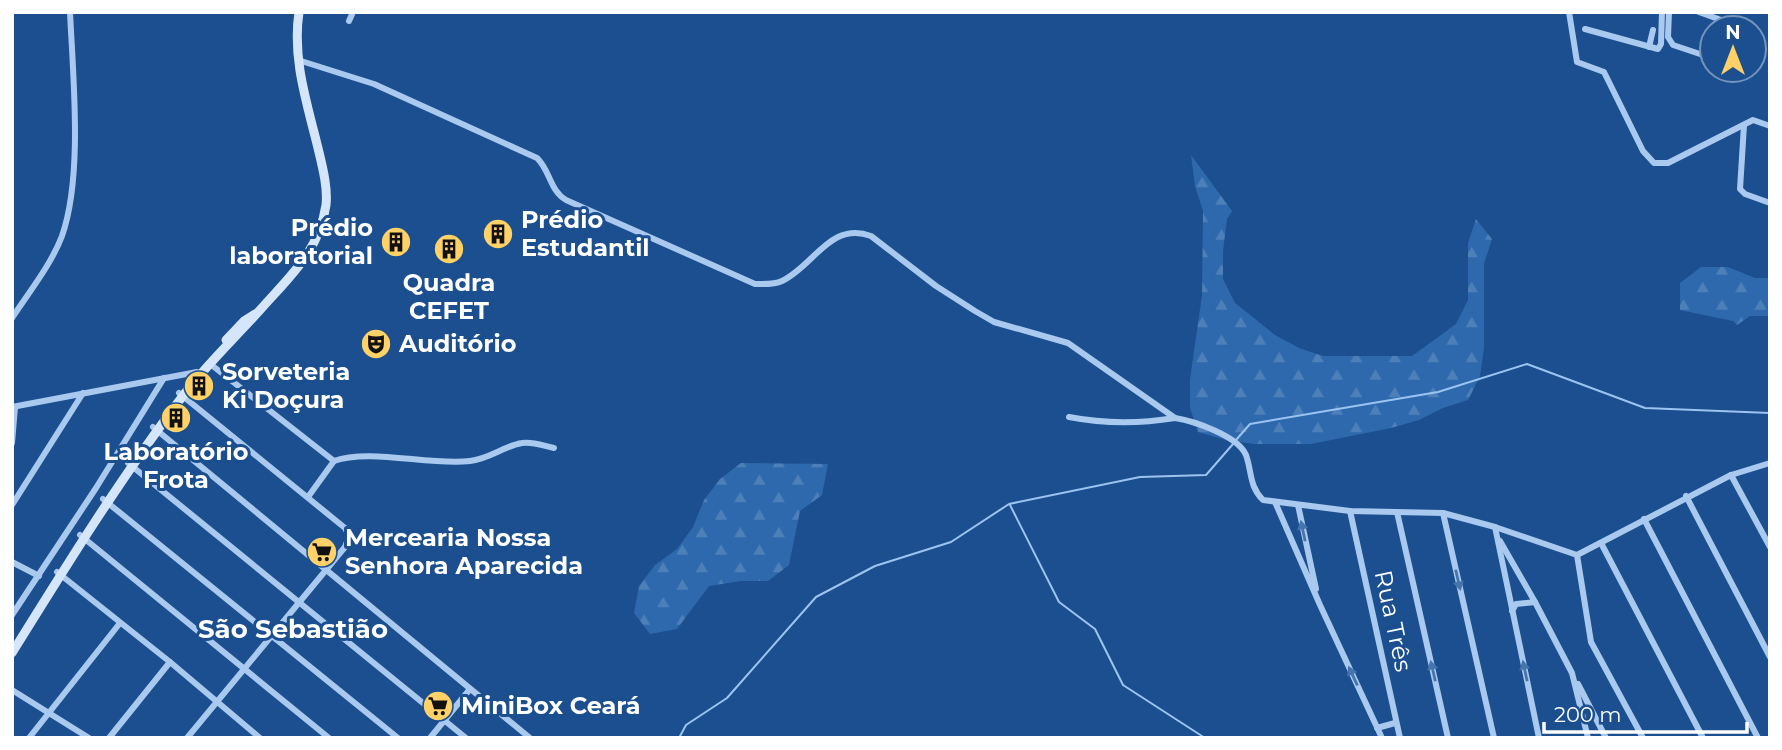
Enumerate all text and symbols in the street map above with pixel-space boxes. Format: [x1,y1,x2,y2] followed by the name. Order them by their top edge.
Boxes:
[1698,14,1768,84] north arrow
[1725,21,1741,44] text: N
[521,205,650,262] place label: Prédio Estudantil
[229,213,373,270] place label: Prédio laboratorial
[481,217,515,251] building icon: Prédio Estudantil
[379,225,413,259] building icon: Prédio laboratorial
[432,232,466,266] building icon: Quadra CEFET
[403,268,495,325] place label: Quadra CEFET
[359,327,393,361] theatre icon: Auditório
[398,329,516,358] place label: Auditório
[222,357,350,414] place label: Sorveteria Ki Doçura
[182,369,216,403] building icon: Sorveteria Ki Doçura
[159,401,193,435] building icon: Laboratório Frota
[104,437,248,494] place label: Laboratório Frota
[1298,520,1309,542] one-way arrow
[345,523,583,580] place label: Mercearia Nossa Senhora Aparecida
[305,535,339,569] supermarket icon: Mercearia Nossa Senhora Aparecida
[1369,568,1418,674] street label: Rua Três
[1453,569,1464,591] one-way arrow
[198,613,388,645] district label: São Sebastião
[1427,660,1438,682] one-way arrow
[1519,660,1530,682] one-way arrow
[1347,666,1359,686] one-way arrow
[421,689,455,723] supermarket icon: MiniBox Ceará
[1544,690,1747,734] scale bar
[461,691,640,720] place label: MiniBox Ceará
[1554,702,1621,727] text: 200 m

